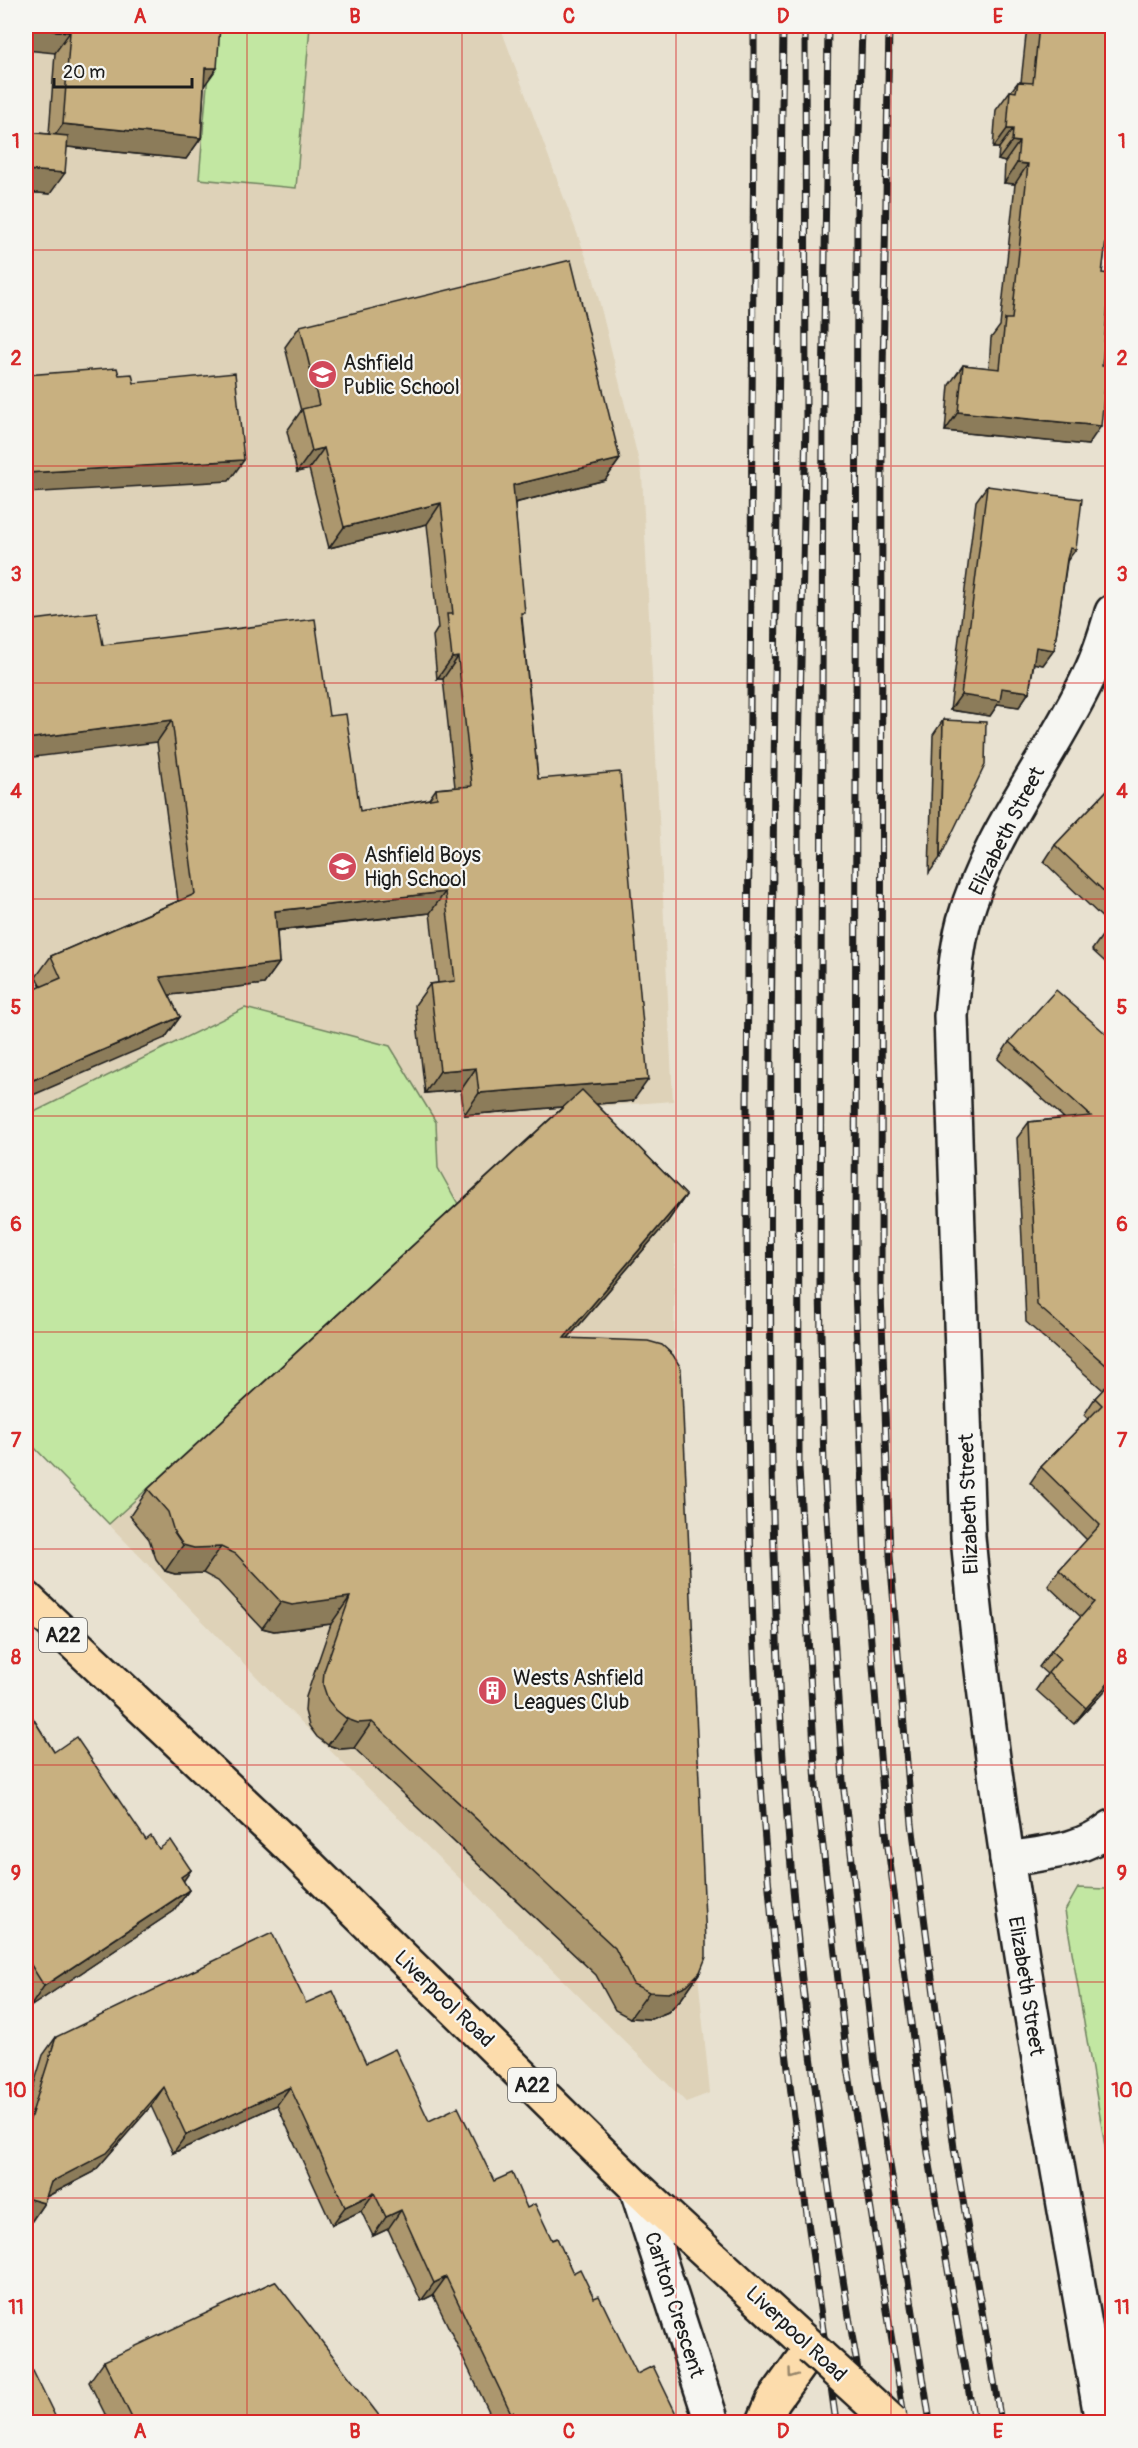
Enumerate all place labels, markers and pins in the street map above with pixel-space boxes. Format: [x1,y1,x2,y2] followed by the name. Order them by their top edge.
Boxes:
[343,350,460,401] place label: Ashfield Public School
[306,359,338,391] school or university icon: Ashfield Public School
[364,842,481,893] place label: Ashfield Boys High School
[327,851,359,883] school or university icon: Ashfield Boys High School
[513,1665,644,1716] place label: Wests Ashfield Leagues Club
[476,1674,508,1706] building icon: Wests Ashfield Leagues Club

